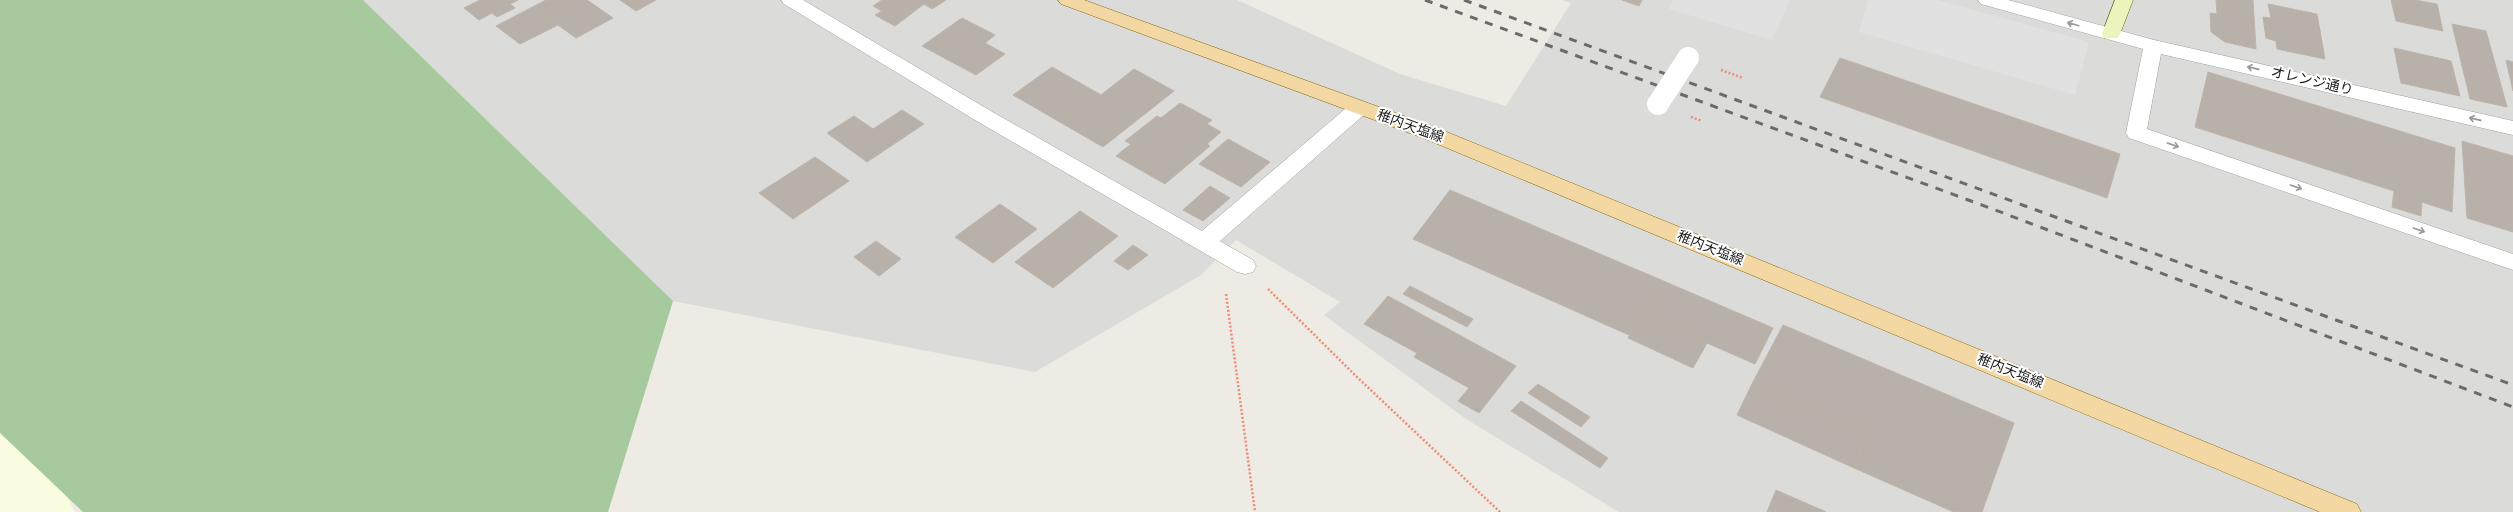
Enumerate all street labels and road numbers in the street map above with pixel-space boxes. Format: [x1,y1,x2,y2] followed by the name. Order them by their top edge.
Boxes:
[2269,64,2355,100] street label: オレンジ通り
[1374,106,1446,147] street label: 稚内天塩線
[1674,227,1746,270] street label: 稚内天塩線
[1974,350,2046,393] street label: 稚内天塩線

